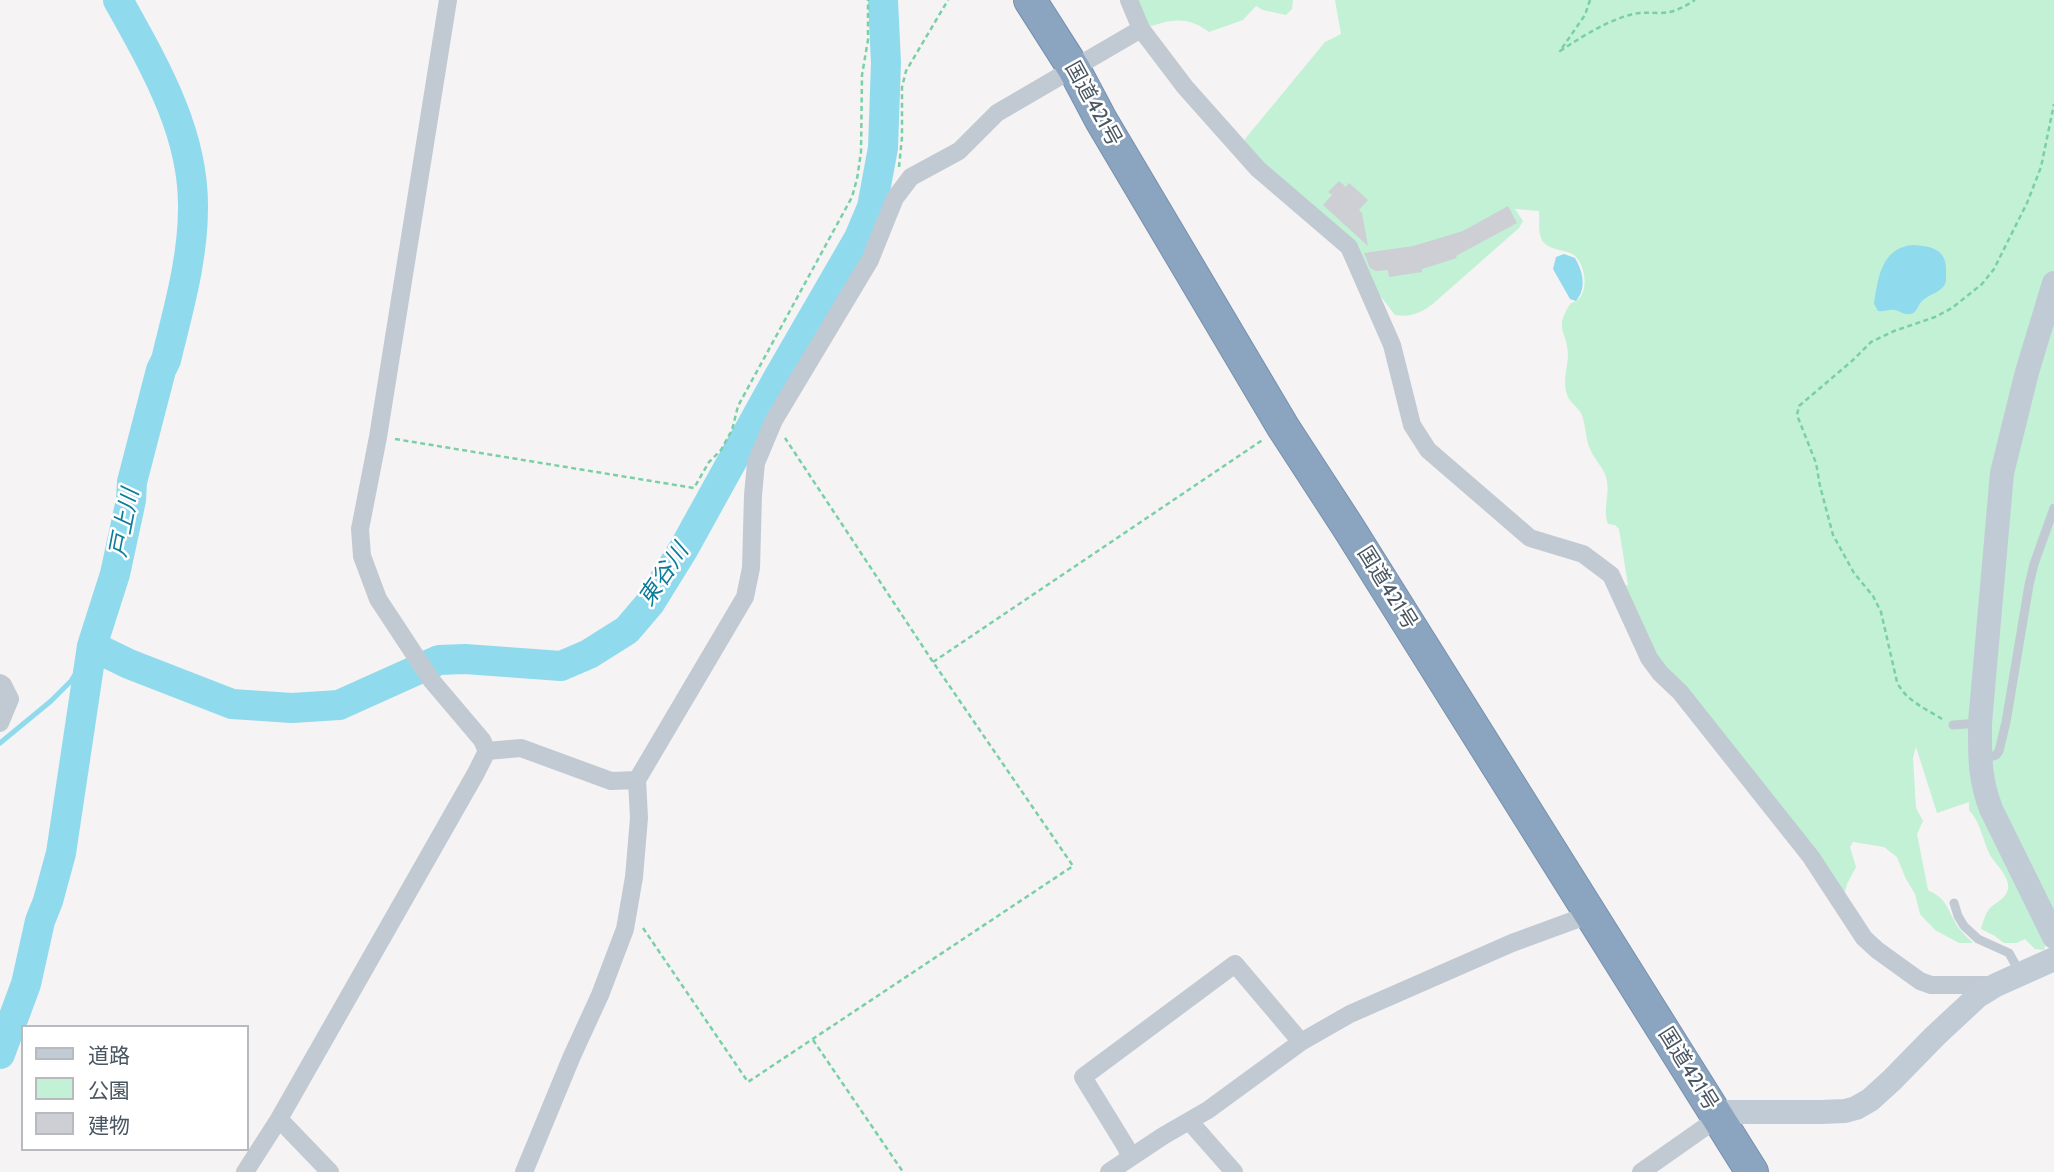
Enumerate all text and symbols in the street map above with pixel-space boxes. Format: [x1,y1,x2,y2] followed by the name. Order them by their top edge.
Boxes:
[1059,57,1127,151] street label: 国道421号
[105,487,145,559] water label: 戸上川
[633,539,695,611] water label: 東谷川
[1352,542,1422,634] street label: 国道421号
[1653,1023,1723,1115] street label: 国道421号
[21,1025,248,1151] legend
[88,1043,130,1068] text: 道路
[88,1078,130,1103] text: 公園
[88,1113,130,1138] text: 建物

